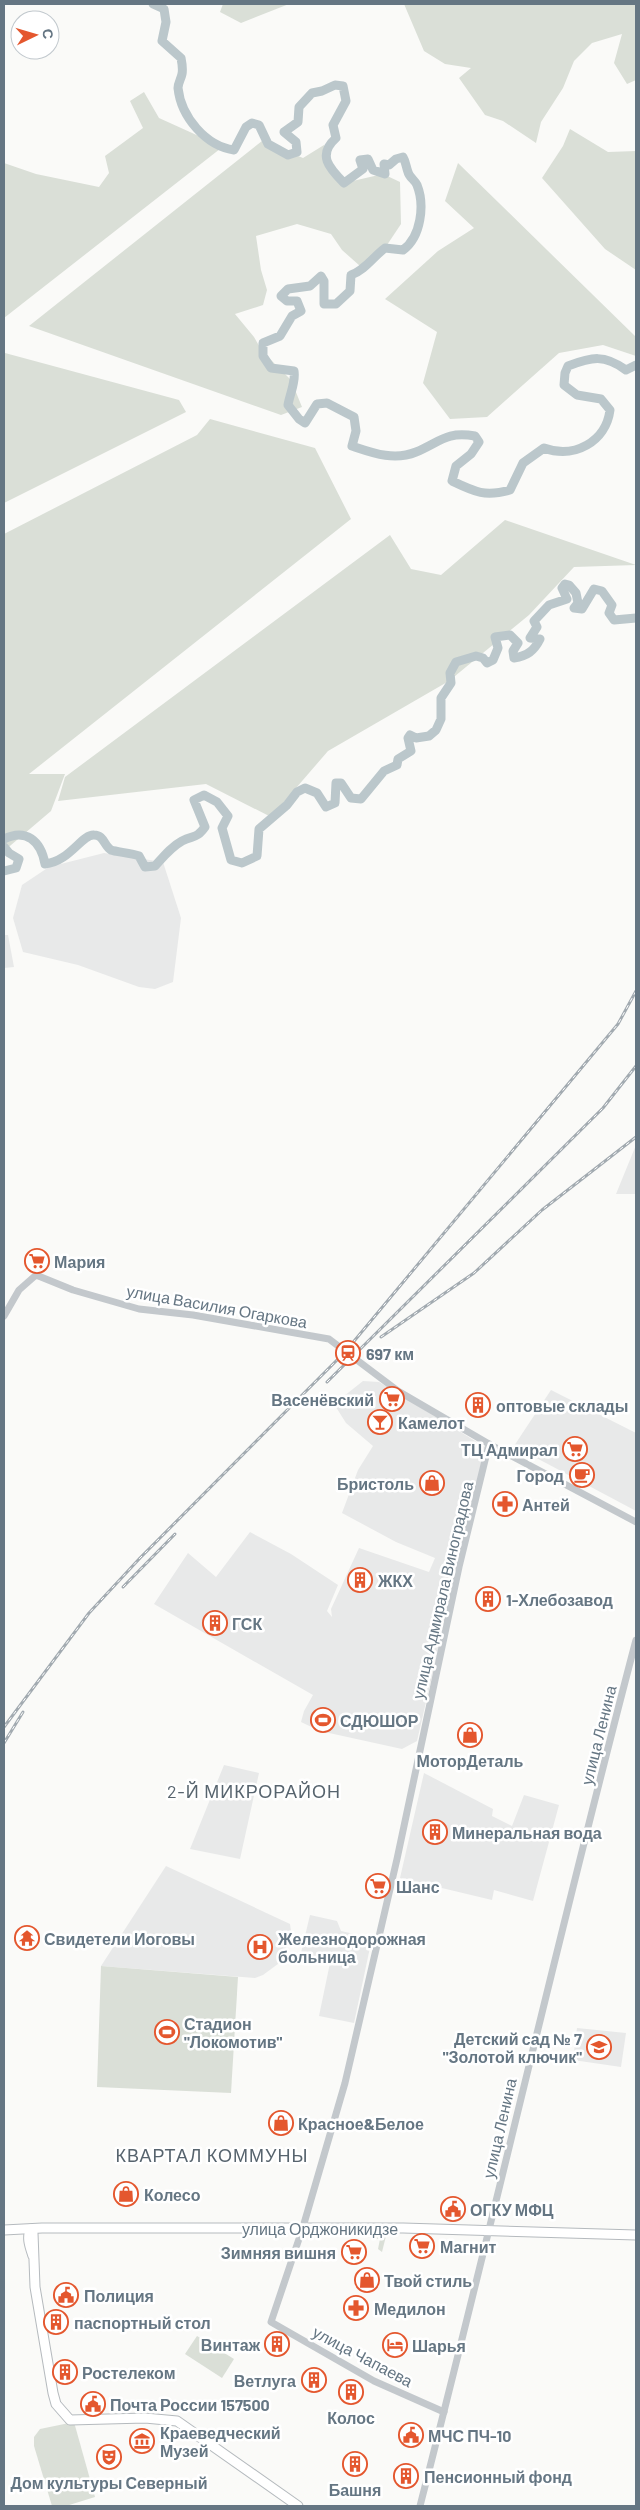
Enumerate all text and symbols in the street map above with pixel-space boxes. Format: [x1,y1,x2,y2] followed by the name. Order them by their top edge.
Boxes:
[10,10,60,60] north arrow
[40,28,57,40] text: С
[24,1248,50,1274] supermarket icon: Мария
[54,1252,105,1271] place label: Мария
[125,1281,309,1331] street label: улица Василия Огаркова
[335,1340,361,1366] station icon: 697 км
[366,1344,414,1363] place label: 697 км
[379,1386,405,1412] supermarket icon: Васенёвский
[271,1390,374,1409] place label: Васенёвский
[465,1392,491,1418] building icon: оптовые склады
[496,1396,628,1415] place label: оптовые склады
[367,1409,393,1435] bar icon: Камелот
[398,1413,465,1432] place label: Камелот
[562,1436,588,1462] supermarket icon: ТЦ Адмирал
[461,1440,558,1459] place label: ТЦ Адмирал
[569,1462,595,1488] cafe icon: Город
[516,1466,564,1485] place label: Город
[419,1470,445,1496] shop icon: Бристоль
[337,1474,414,1493] place label: Бристоль
[408,1479,476,1701] street label: улица Адмирала Виноградова
[492,1491,518,1517] pharmacy icon: Антей
[522,1495,570,1514] place label: Антей
[347,1567,373,1593] building icon: ЖКХ
[377,1571,413,1590] place label: ЖКХ
[475,1586,501,1612] building icon: 1-Хлебозавод
[506,1590,613,1609] place label: 1-Хлебозавод
[202,1610,228,1636] building icon: ГСК
[232,1614,262,1633] place label: ГСК
[576,1683,620,1787] street label: улица Ленина
[310,1707,336,1733] sports icon: СДЮШОР
[340,1711,419,1730] place label: СДЮШОР
[457,1722,483,1748] shop icon: МоторДеталь
[417,1751,524,1770] place label: МоторДеталь
[167,1780,341,1802] district label: 2-Й МИКРОРАЙОН
[422,1819,448,1845] building icon: Минеральная вода
[452,1823,602,1842] place label: Минеральная вода
[365,1873,391,1899] supermarket icon: Шанс
[396,1877,440,1896] place label: Шанс
[14,1925,40,1951] temple icon: Свидетели Иоговы
[44,1929,195,1948] place label: Свидетели Иоговы
[277,1929,426,1966] place label: Железнодорожная больница
[247,1934,273,1960] hospital icon: Железнодорожная больница
[184,2014,283,2051] place label: Стадион "Локомотив"
[154,2019,180,2045] sports icon: Стадион "Локомотив"
[443,2029,582,2066] place label: Детский сад № 7 "Золотой ключик"
[586,2034,612,2060] school or university icon: Детский сад № 7 "Золотой ключик"
[478,2076,520,2180] street label: улица Ленина
[268,2110,294,2136] shop icon: Красное&Белое
[298,2114,424,2133] place label: Красное&Белое
[116,2144,308,2166] district label: КВАРТАЛ КОММУНЫ
[113,2181,139,2207] shop icon: Колесо
[144,2185,201,2204] place label: Колесо
[440,2196,466,2222] public building icon: ОГКУ МФЦ
[470,2200,554,2219] place label: ОГКУ МФЦ
[242,2219,398,2238] street label: улица Орджоникидзе
[409,2233,435,2259] supermarket icon: Магнит
[440,2237,497,2256] place label: Магнит
[341,2239,367,2265] supermarket icon: Зимняя вишня
[221,2243,336,2262] place label: Зимняя вишня
[354,2267,380,2293] shop icon: Твой стиль
[384,2271,472,2290] place label: Твой стиль
[53,2282,79,2308] public building icon: Полиция
[84,2286,154,2305] place label: Полиция
[343,2295,369,2321] pharmacy icon: Медилон
[374,2299,446,2318] place label: Медилон
[43,2309,69,2335] building icon: паспортный стол
[74,2313,211,2332] place label: паспортный стол
[310,2322,416,2390] street label: улица Чапаева
[264,2331,290,2357] building icon: Винтаж
[382,2332,408,2358] hotel icon: Шарья
[201,2335,261,2354] place label: Винтаж
[412,2336,466,2355] place label: Шарья
[52,2359,78,2385] building icon: Ростелеком
[82,2363,176,2382] place label: Ростелеком
[301,2367,327,2393] building icon: Ветлуга
[234,2371,296,2390] place label: Ветлуга
[338,2379,364,2405] building icon: Колос
[80,2391,106,2417] public building icon: Почта России 157500
[110,2395,270,2414] place label: Почта России 157500
[327,2408,375,2427] place label: Колос
[398,2422,424,2448] public building icon: МЧС ПЧ-10
[160,2423,281,2460] place label: Краеведческий Музей
[428,2426,511,2445] place label: МЧС ПЧ-10
[129,2428,155,2454] museum icon: Краеведческий Музей
[96,2444,122,2470] theatre icon: Дом культуры Северный
[342,2451,368,2477] building icon: Башня
[393,2463,419,2489] building icon: Пенсионный фонд
[424,2467,572,2486] place label: Пенсионный фонд
[11,2473,207,2492] place label: Дом культуры Северный
[329,2480,381,2499] place label: Башня

